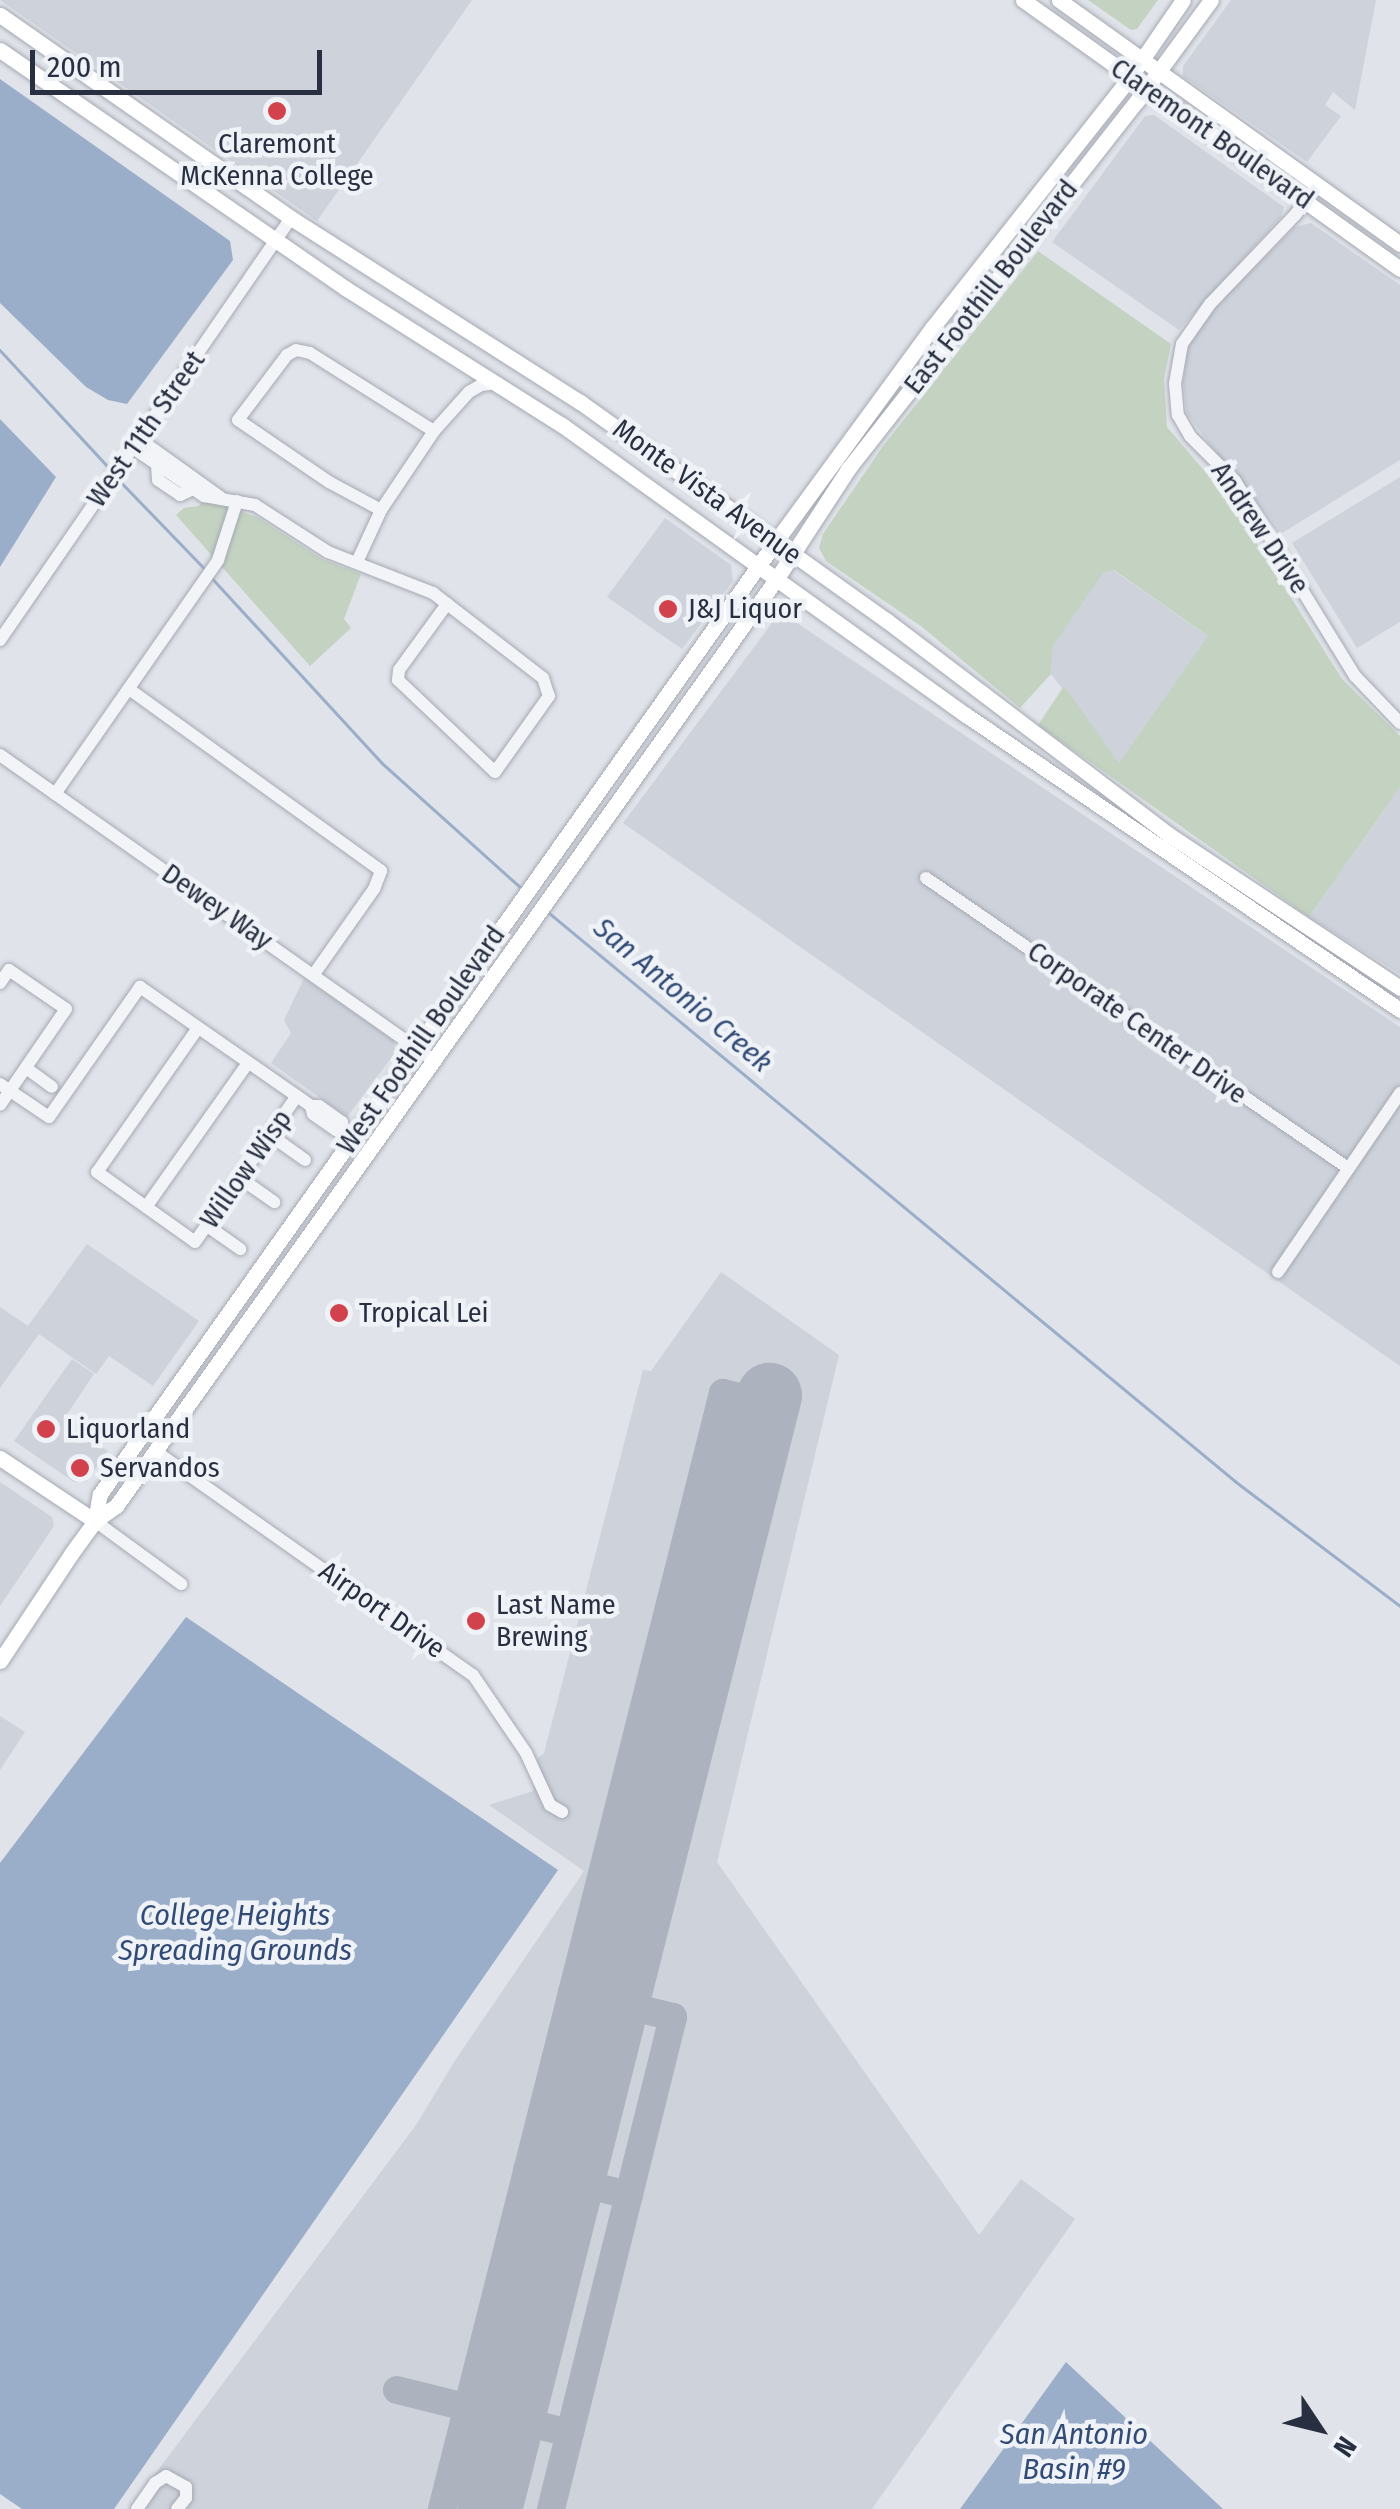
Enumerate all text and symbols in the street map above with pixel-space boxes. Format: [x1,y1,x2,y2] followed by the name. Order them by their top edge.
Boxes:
[35,30,328,92] scale bar
[47,49,122,85] text: 200 m
[1104,51,1320,217] street label: Claremont Boulevard
[266,100,288,122] marker: Claremont McKenna College
[180,127,374,193] place label: Claremont McKenna College
[897,173,1085,401] street label: East Foothill Boulevard
[80,344,212,514] street label: West 11th Street
[606,412,808,572] street label: Monte Vista Avenue
[1204,456,1316,600] street label: Andrew Drive
[688,592,802,626] place label: J&J Liquor
[657,598,679,620] marker: J&J Liquor
[155,857,279,957] street label: Dewey Way
[586,910,780,1080] water label: San Antonio Creek
[330,919,512,1161] street label: West Foothill Boulevard
[1021,935,1253,1111] street label: Corporate Center Drive
[193,1103,299,1235] street label: Willow Wisp
[359,1296,489,1330] place label: Tropical Lei
[328,1302,350,1324] marker: Tropical Lei
[66,1412,190,1446] place label: Liquorland
[35,1418,57,1440] marker: Liquorland
[100,1451,220,1485] place label: Servandos
[69,1457,91,1479] marker: Servandos
[313,1554,451,1666] street label: Airport Drive
[496,1588,616,1654] place label: Last Name Brewing
[465,1610,487,1632] marker: Last Name Brewing
[118,1897,352,1968] water label: College Heights Spreading Grounds
[1270,2379,1370,2479] north arrow
[1000,2416,1148,2486] water label: San Antonio Basin #9
[1327,2430,1363,2463] text: N

